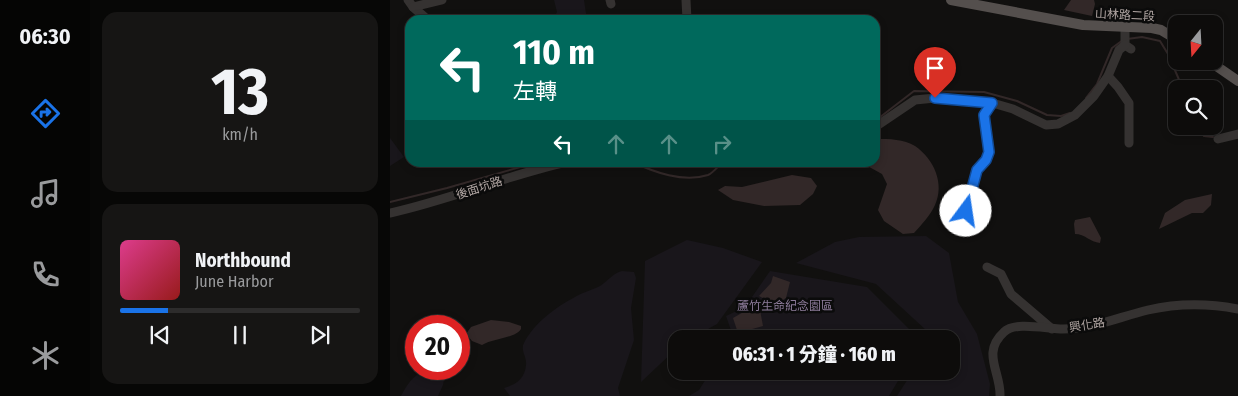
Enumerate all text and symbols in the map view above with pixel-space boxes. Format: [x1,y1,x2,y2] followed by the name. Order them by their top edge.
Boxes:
[1095,6,1155,24] street label: 山林路二段
[1168,15,1222,70] north arrow
[1168,15,1223,135] map controls
[19,23,71,50] text: 06:30
[513,31,595,73] text: 110 m
[430,35,495,100] icon: left
[914,47,956,98] pin
[211,53,269,131] text: 13
[921,54,949,82] icon: arrive
[513,78,557,105] text: 左轉
[1168,80,1223,135] button: search
[28,96,63,131] icon: directions
[222,125,258,144] text: km/h
[549,130,577,158] icon: left
[602,130,630,158] icon: ahead
[655,130,683,158] icon: ahead
[708,130,736,158] icon: right
[454,174,504,202] street label: 後面坑路
[28,176,63,211] icon: music
[939,184,991,236] position arrow
[195,249,291,272] text: Northbound
[28,257,63,292] icon: phone
[195,272,273,291] text: June Harbor
[737,299,833,313] park label: 蘆竹生命紀念園區
[405,315,470,380] speed limit sign: 20
[1068,315,1106,335] street label: 興化路
[146,321,174,349] icon: previous
[226,321,254,349] icon: pause
[306,321,334,349] icon: next
[28,338,63,373] icon: climate
[732,343,896,366] text: 06:31 · 1 分鐘 · 160 m

